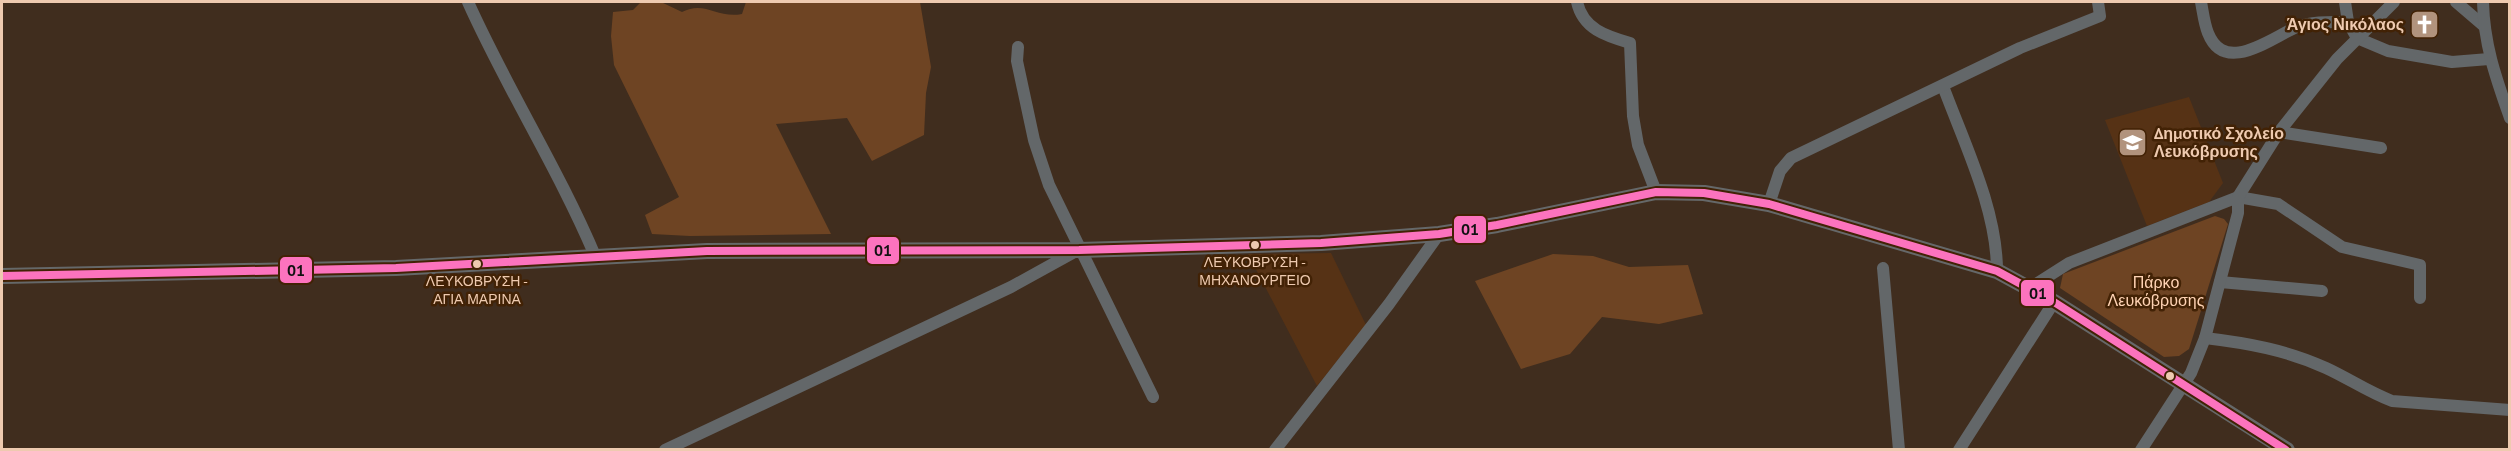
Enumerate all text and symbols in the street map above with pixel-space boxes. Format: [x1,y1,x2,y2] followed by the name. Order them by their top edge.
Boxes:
[2409,8,2441,40] church icon: Άγιος Νικόλαος
[2287,14,2404,34] place label: Άγιος Νικόλαος
[2154,123,2284,161] place label: Δημοτικό Σχολείο Λευκόβρυσης
[2117,126,2149,158] school or university icon: Δημοτικό Σχολείο Λευκόβρυσης
[1453,215,1487,244] line badge: 01
[1461,219,1479,239] text: 01
[866,236,900,265] line badge: 01
[1249,239,1261,251] marker: ΛΕΥΚΟΒΡΥΣΗ - ΜΗΧΑΝΟΥΡΓΕΙΟ
[874,240,892,260] text: 01
[1199,253,1311,289] place label: ΛΕΥΚΟΒΡΥΣΗ - ΜΗΧΑΝΟΥΡΓΕΙΟ
[279,256,313,284] line badge: 01
[471,258,483,270] marker: ΛΕΥΚΟΒΡΥΣΗ - ΑΓΙΑ ΜΑΡΙΝΑ
[287,260,305,280] text: 01
[426,272,528,308] place label: ΛΕΥΚΟΒΡΥΣΗ - ΑΓΙΑ ΜΑΡΙΝΑ
[2108,272,2205,310] park label: Πάρκο Λευκόβρυσης
[2020,279,2055,307] line badge: 01
[2029,283,2047,303] text: 01
[2164,370,2176,382] unlabelled marker

